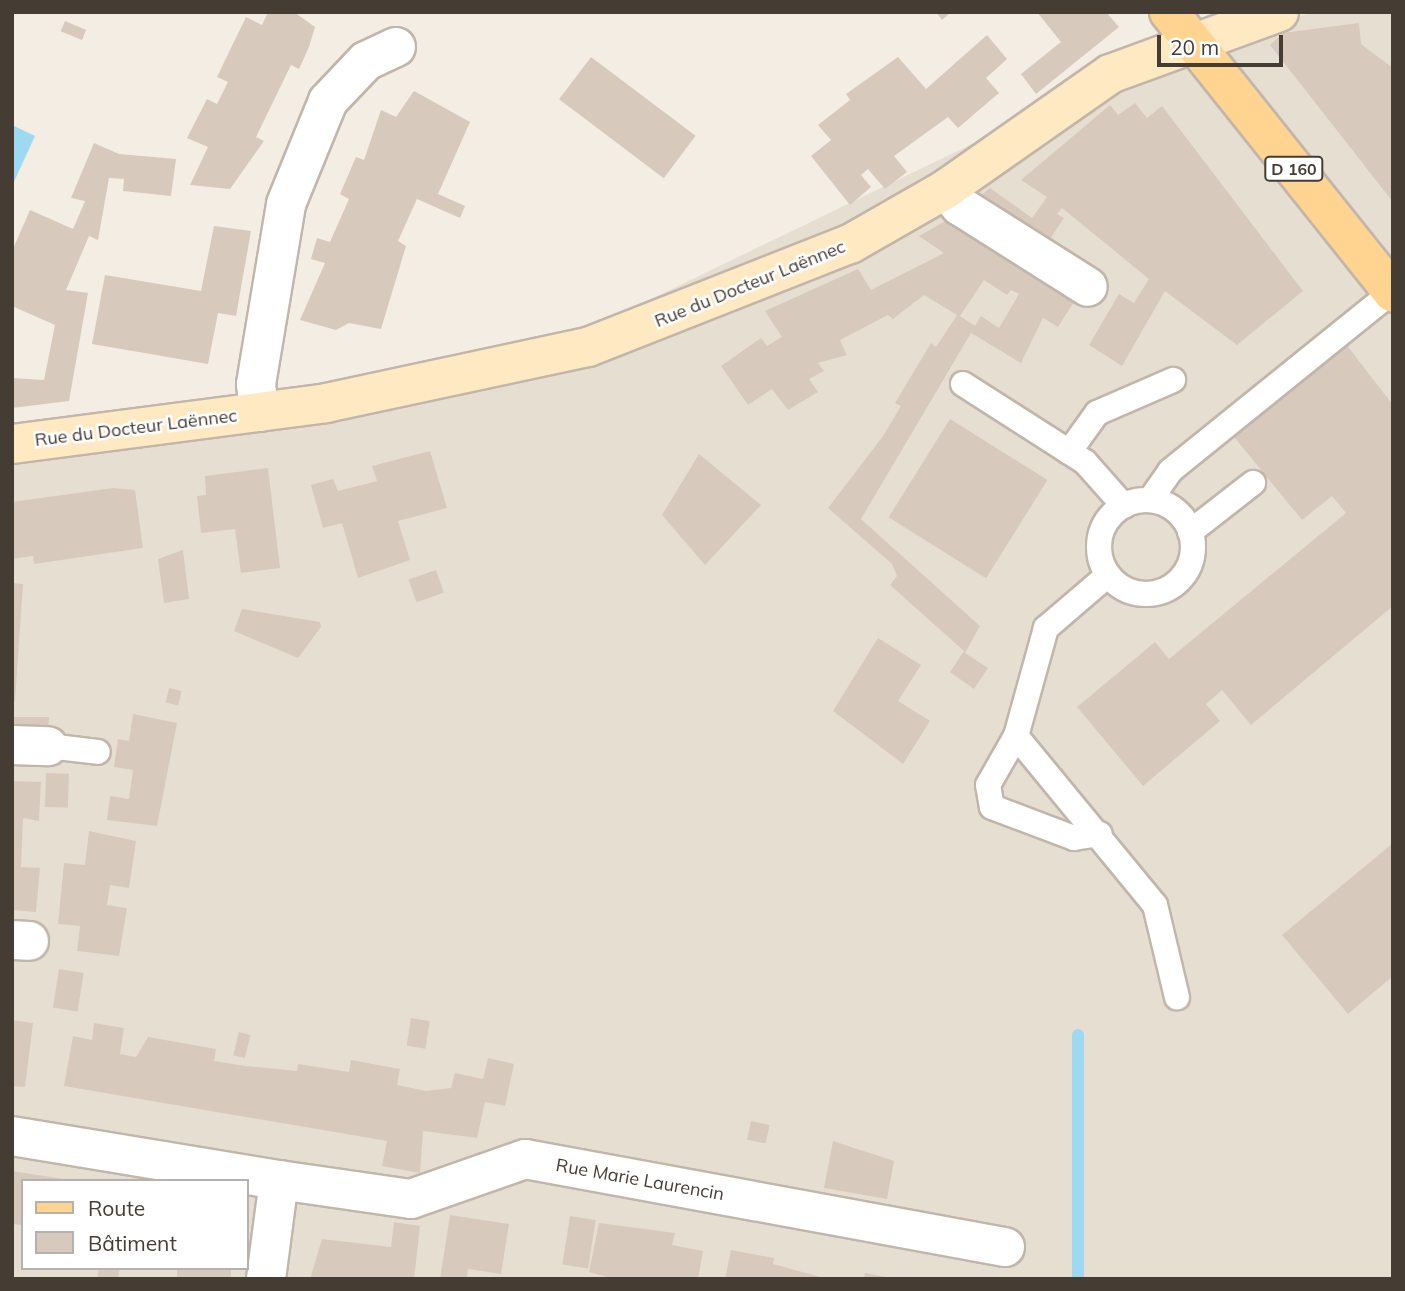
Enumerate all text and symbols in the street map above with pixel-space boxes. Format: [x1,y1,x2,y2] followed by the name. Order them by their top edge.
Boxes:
[1160,21,1286,65] scale bar
[1170,34,1219,60] text: 20 m
[1264,156,1324,182] road number: D 160
[652,236,848,332] street label: Rue du Docteur Laënnec
[34,405,238,451] street label: Rue du Docteur Laënnec
[554,1155,726,1205] street label: Rue Marie Laurencin
[21,1179,248,1270] legend
[88,1195,145,1221] text: Route
[88,1230,177,1256] text: Bâtiment

